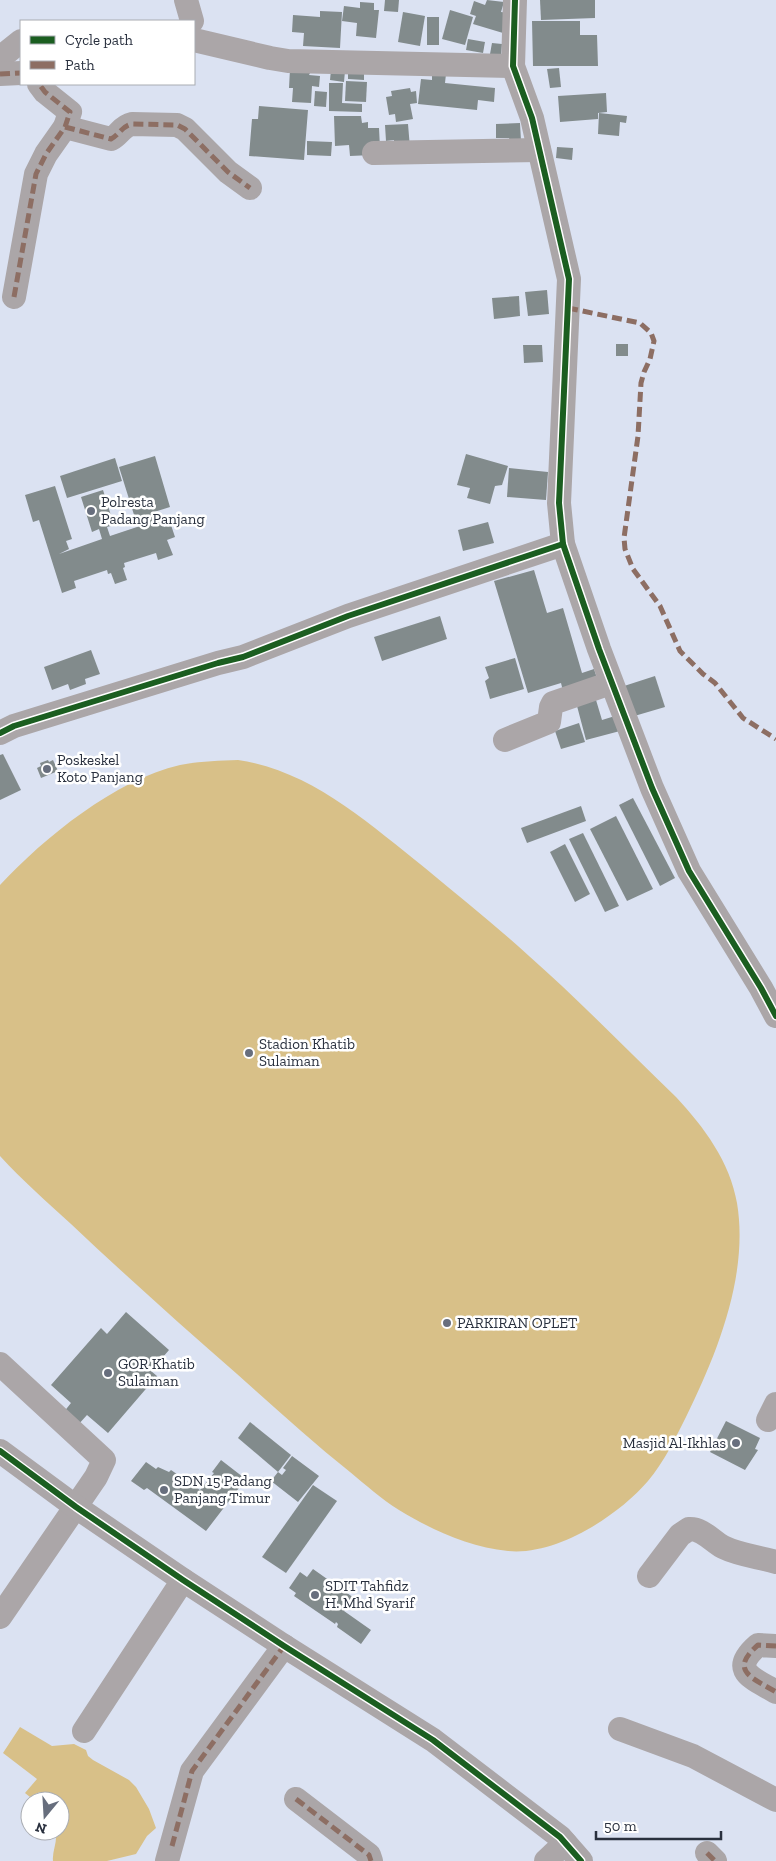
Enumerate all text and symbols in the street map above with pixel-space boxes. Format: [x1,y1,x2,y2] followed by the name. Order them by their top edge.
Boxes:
[20,20,195,85] legend
[65,31,134,49] text: Cycle path
[65,56,95,74] text: Path
[101,493,205,528] place label: Polresta Padang Panjang
[85,505,97,517] marker: Polresta Padang Panjang
[57,751,143,786] place label: Poskeskel Koto Panjang
[41,763,53,775] marker: Poskeskel Koto Panjang
[259,1035,355,1070] place label: Stadion Khatib Sulaiman
[243,1047,255,1059] marker: Stadion Khatib Sulaiman
[457,1314,577,1332] place label: PARKIRAN OPLET
[441,1317,453,1329] marker: PARKIRAN OPLET
[118,1355,195,1390] place label: GOR Khatib Sulaiman
[102,1367,114,1379] marker: GOR Khatib Sulaiman
[623,1434,726,1452] place label: Masjid Al-Ikhlas
[730,1437,742,1449] marker: Masjid Al-Ikhlas
[174,1472,272,1507] place label: SDN 15 Padang Panjang Timur
[158,1484,170,1496] marker: SDN 15 Padang Panjang Timur
[325,1577,415,1612] place label: SDIT Tahfidz H. Mhd Syarif
[309,1589,321,1601] marker: SDIT Tahfidz H. Mhd Syarif
[20,1791,70,1841] north arrow
[596,1808,721,1840] scale bar
[604,1817,637,1835] text: 50 m
[33,1818,49,1838] text: N

